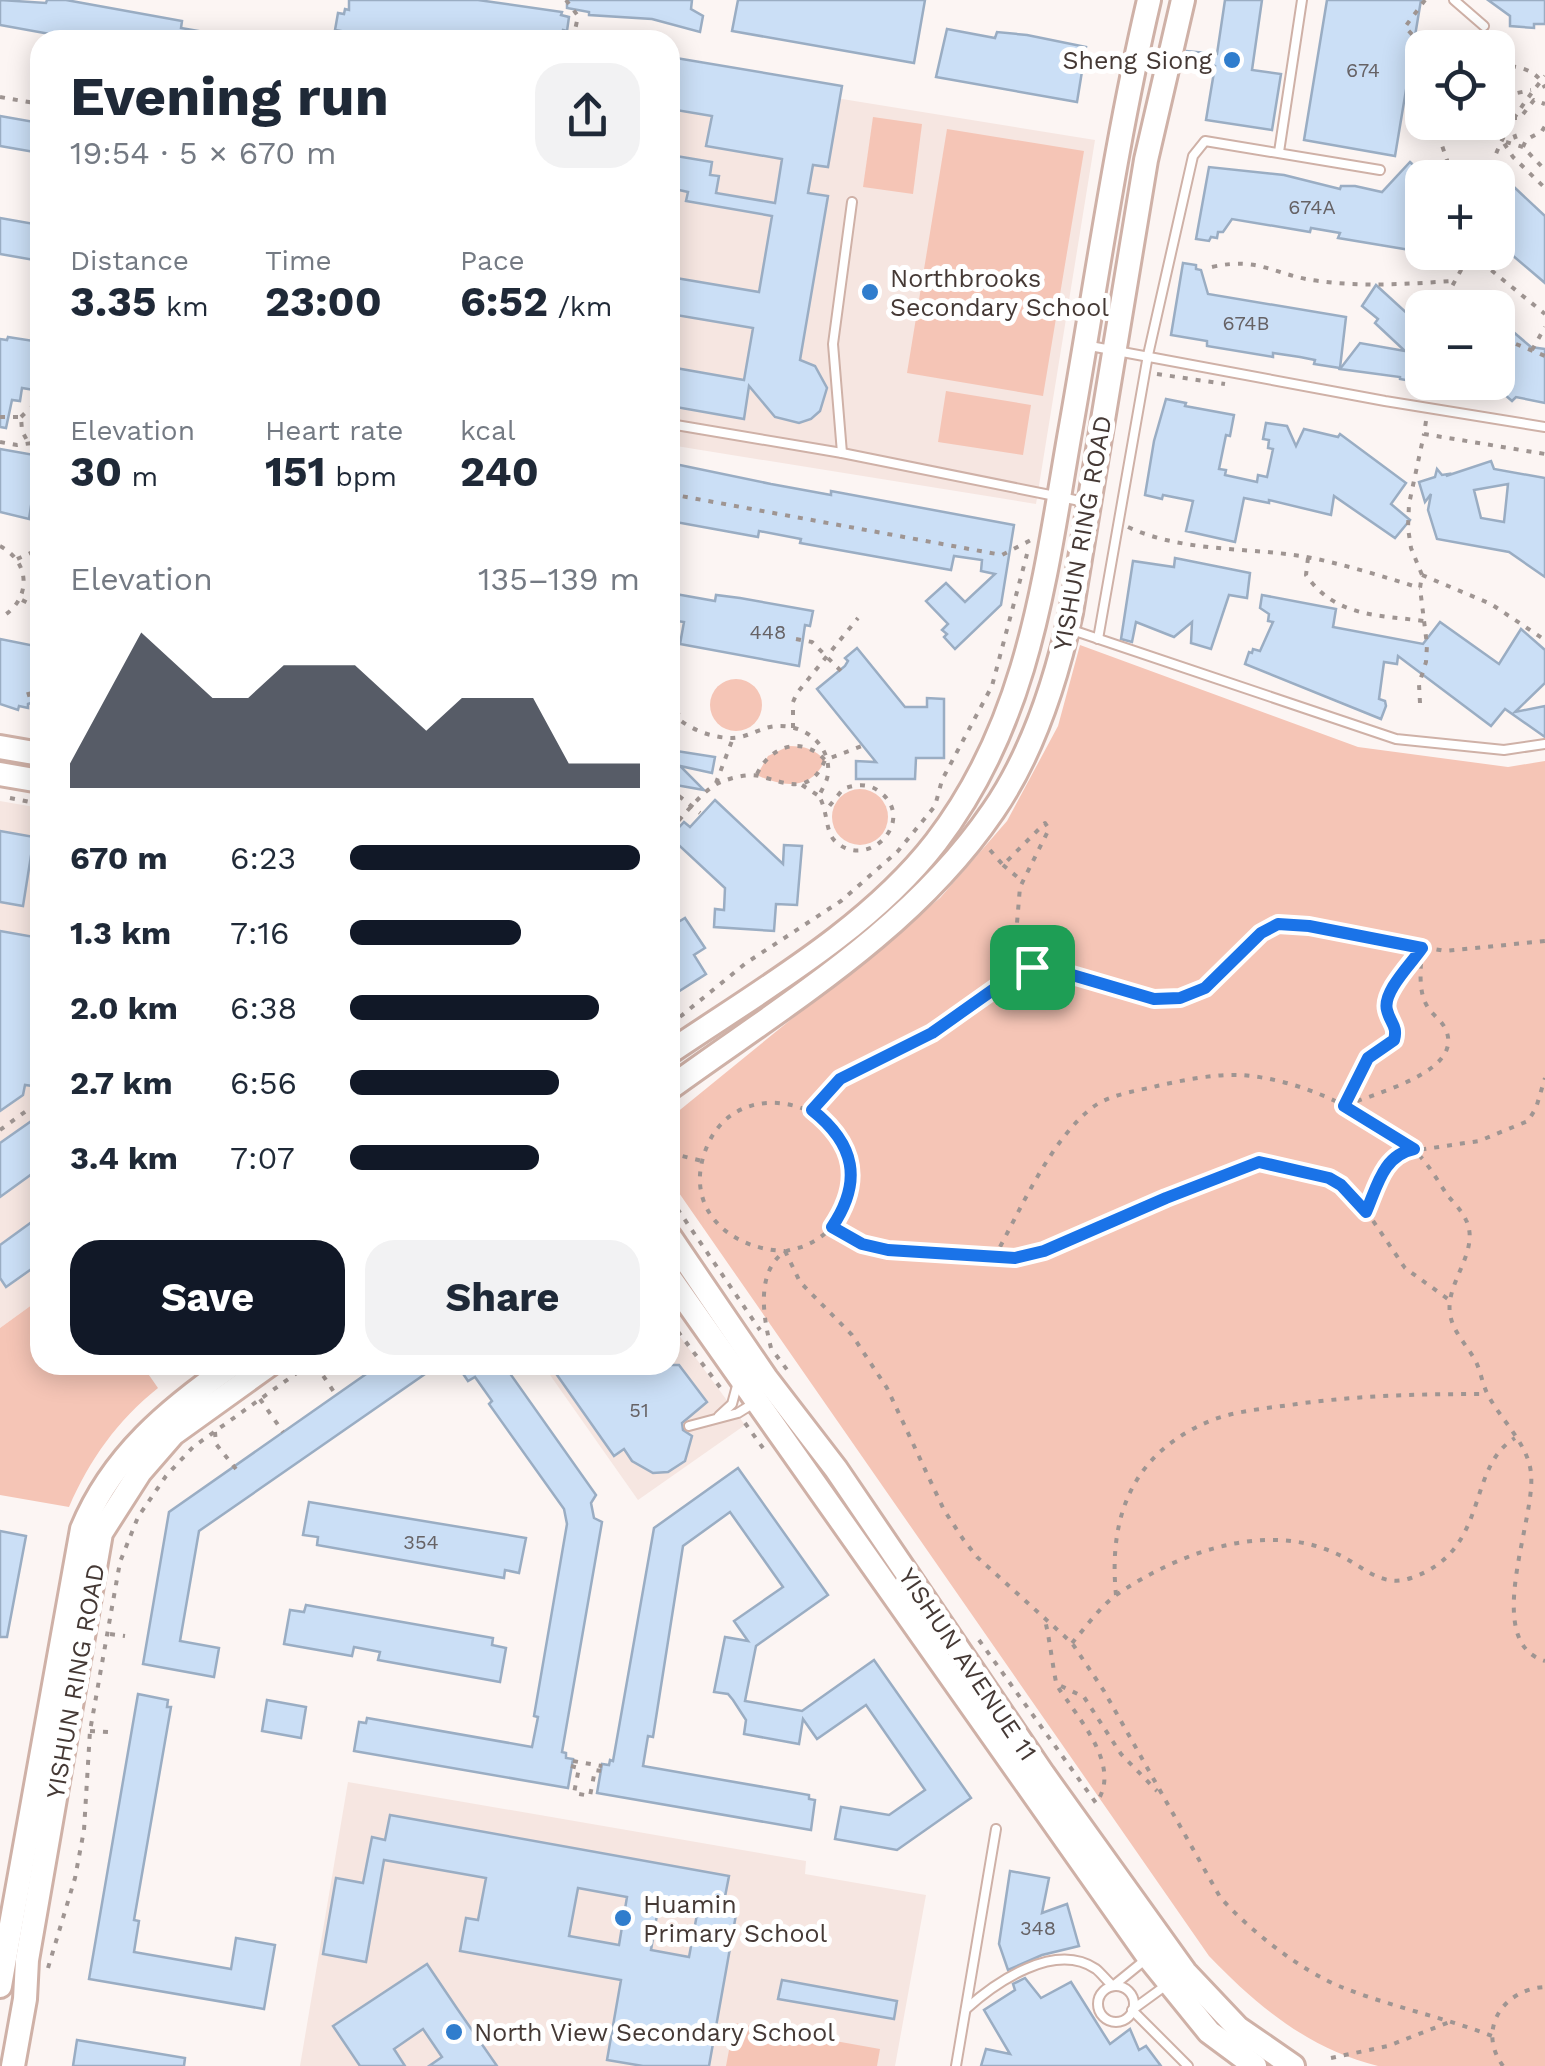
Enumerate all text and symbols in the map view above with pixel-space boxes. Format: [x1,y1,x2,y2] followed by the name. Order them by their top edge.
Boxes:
[1405,30,1515,400] map controls
[1405,30,1515,140] button: locate
[1062,46,1213,75] place label: Sheng Siong
[1221,49,1243,71] marker: Sheng Siong
[1346,58,1380,82] house number: 674
[535,63,640,168] button: share
[70,64,389,128] text: Evening run
[70,134,336,172] text: 19:54 · 5 × 670 m
[1405,160,1515,270] button: +
[1288,195,1336,219] house number: 674A
[70,244,189,277] text: Distance
[265,244,332,277] text: Time
[460,244,525,277] text: Pace
[890,264,1109,322] place label: Northbrooks Secondary School
[70,277,156,326] text: 3.35
[265,277,382,326] text: 23:00
[460,277,548,326] text: 6:52
[859,281,881,303] marker: Northbrooks Secondary School
[156,290,209,323] text: km
[548,290,612,323] text: /km
[1405,290,1515,400] button: −
[1222,311,1270,335] house number: 674B
[1048,413,1117,653] street label: YISHUN RING ROAD
[70,414,195,447] text: Elevation
[265,414,403,447] text: Heart rate
[460,414,515,447] text: kcal
[70,447,122,496] text: 30
[265,447,326,496] text: 151
[460,447,539,496] text: 240
[122,460,158,493] text: m
[326,460,397,493] text: bpm
[70,560,213,598] text: Elevation
[478,560,640,598] text: 135–139 m
[750,620,786,644] house number: 448
[70,839,168,877] text: 670 m
[230,839,296,877] text: 6:23
[70,914,171,952] text: 1.3 km
[230,914,289,952] text: 7:16
[990,925,1075,1010] pin
[1005,940,1060,995] icon: arrive
[70,989,178,1027] text: 2.0 km
[230,989,297,1027] text: 6:38
[70,1064,173,1102] text: 2.7 km
[230,1064,297,1102] text: 6:56
[70,1139,178,1177] text: 3.4 km
[230,1139,295,1177] text: 7:07
[70,1240,345,1355] button: Save
[365,1240,640,1355] button: Share
[629,1398,649,1422] house number: 51
[403,1530,439,1554] house number: 354
[41,1561,110,1801] street label: YISHUN RING ROAD
[892,1563,1043,1766] street label: YISHUN AVENUE 11
[643,1890,828,1948] place label: Huamin Primary School
[612,1907,634,1929] marker: Huamin Primary School
[1020,1916,1056,1940] house number: 348
[474,2018,835,2047] place label: North View Secondary School
[443,2021,465,2043] marker: North View Secondary School

